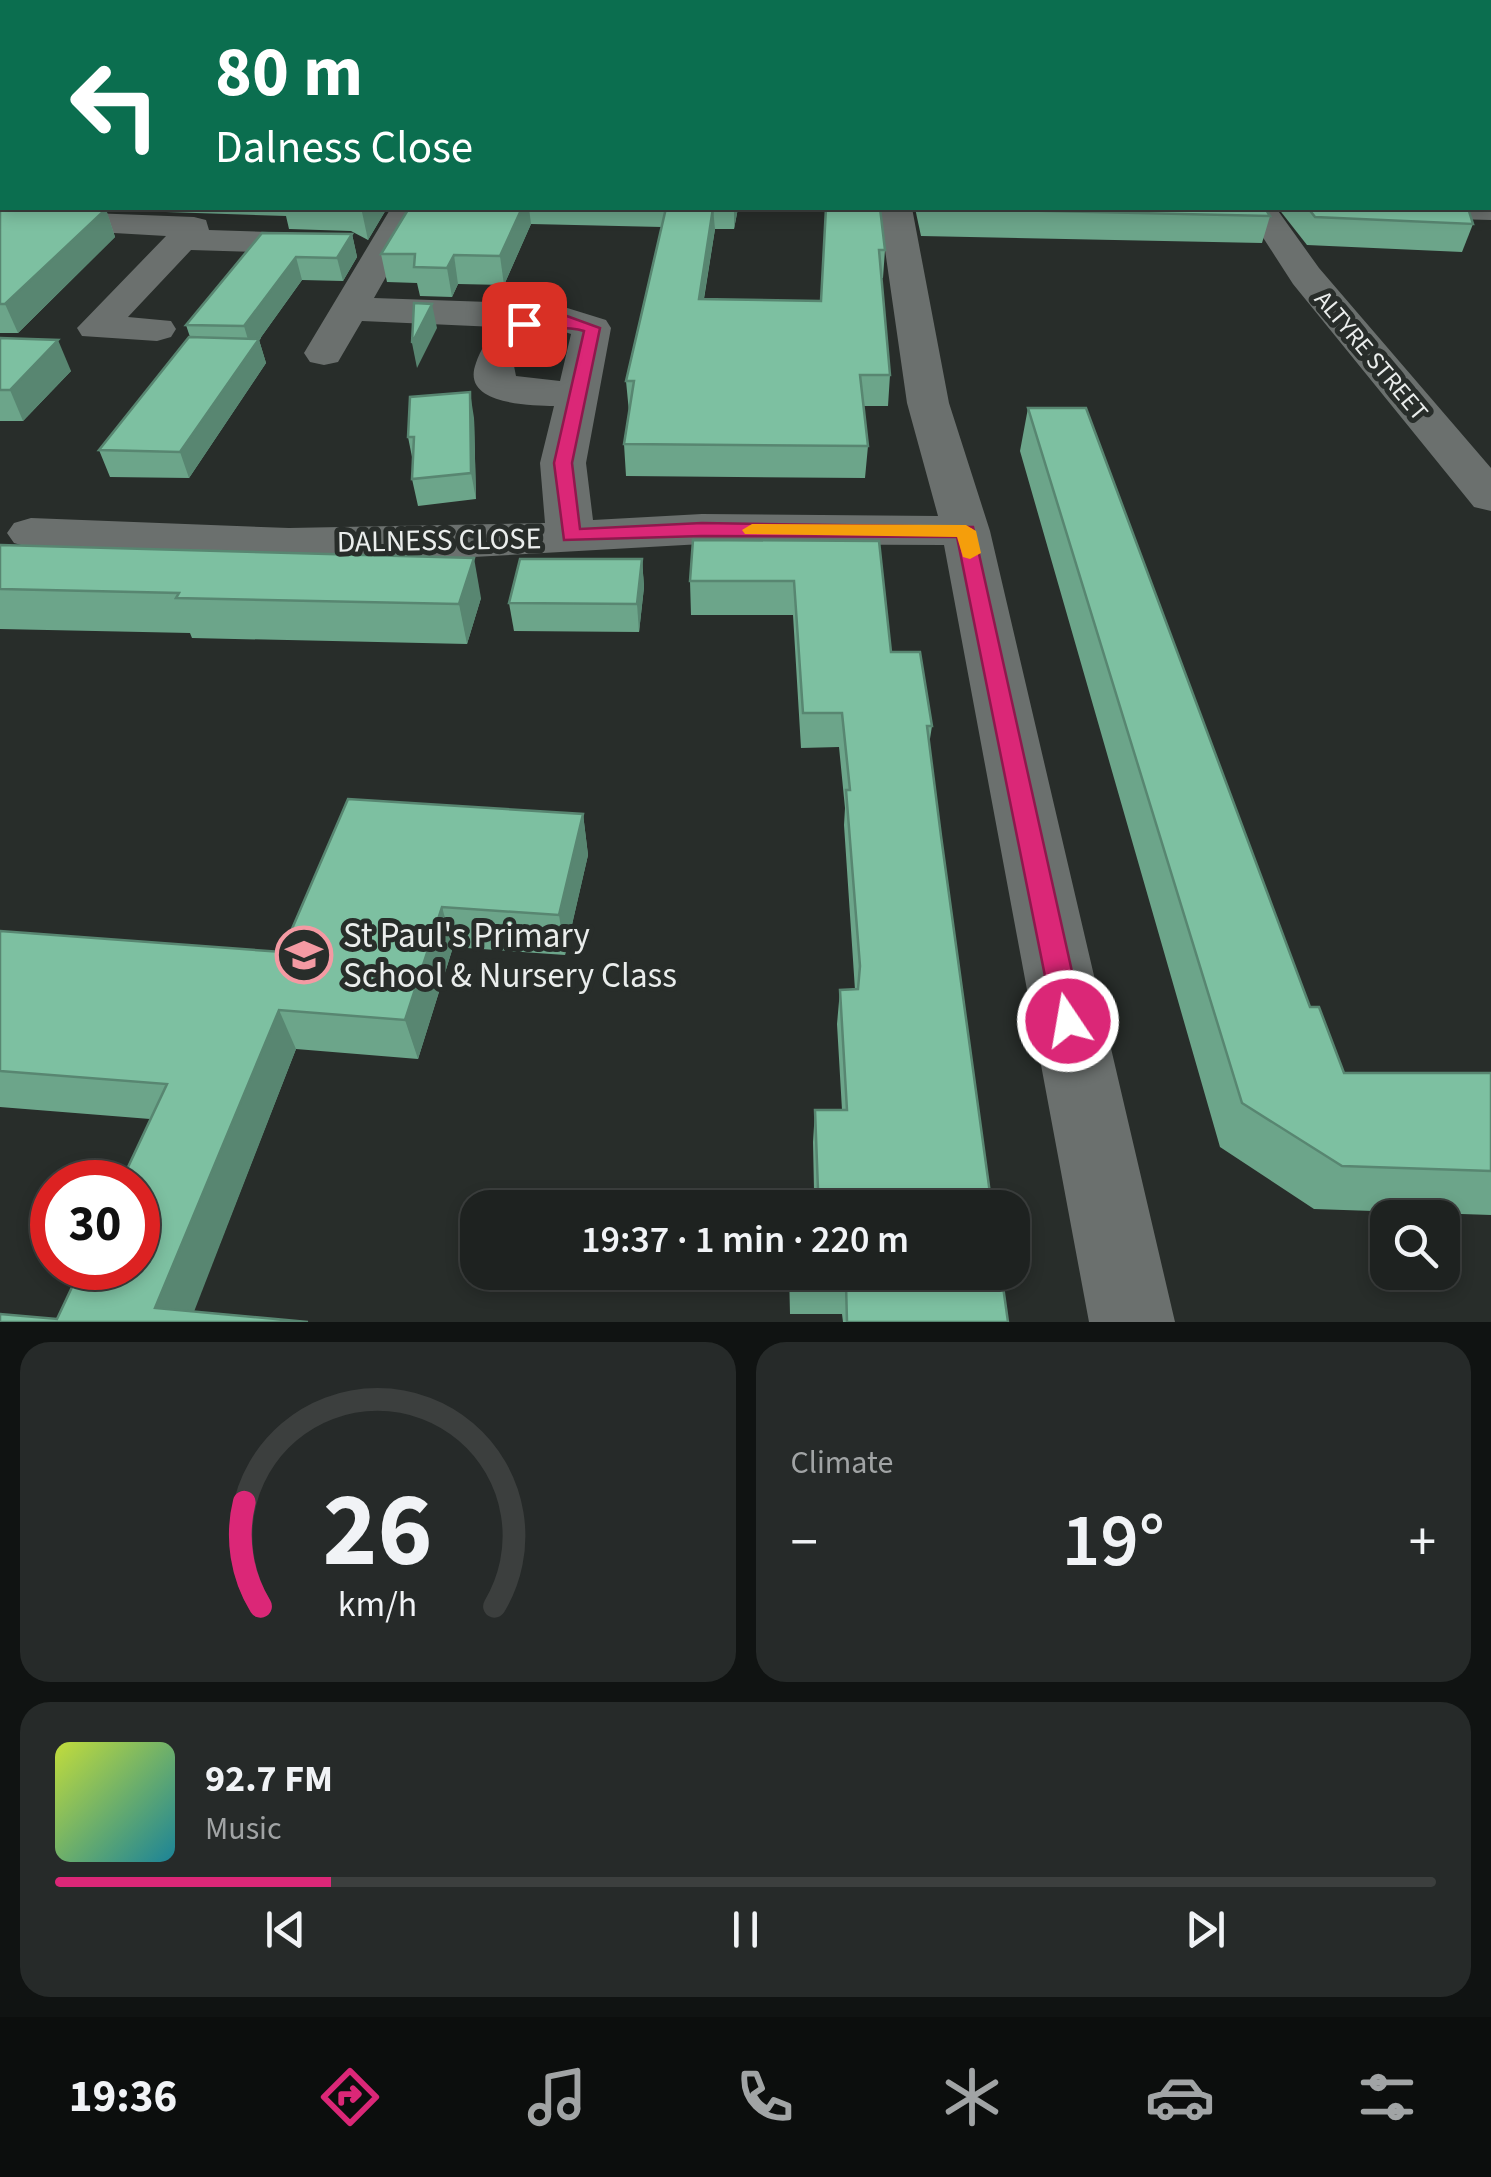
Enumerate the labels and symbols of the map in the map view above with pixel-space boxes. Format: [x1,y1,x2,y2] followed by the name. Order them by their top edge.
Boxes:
[482,282,567,367] pin
[1306,283,1437,429] street label: ALTYRE STREET
[336,517,542,564] street label: DALNESS CLOSE
[343,911,677,1001] place label: St Paul's Primary School & Nursery Class
[274,925,334,985] school or university icon: St Paul's Primary School & Nursery Class
[1016,969,1120,1073] position arrow
[30,1160,160,1290] speed limit sign: 30

